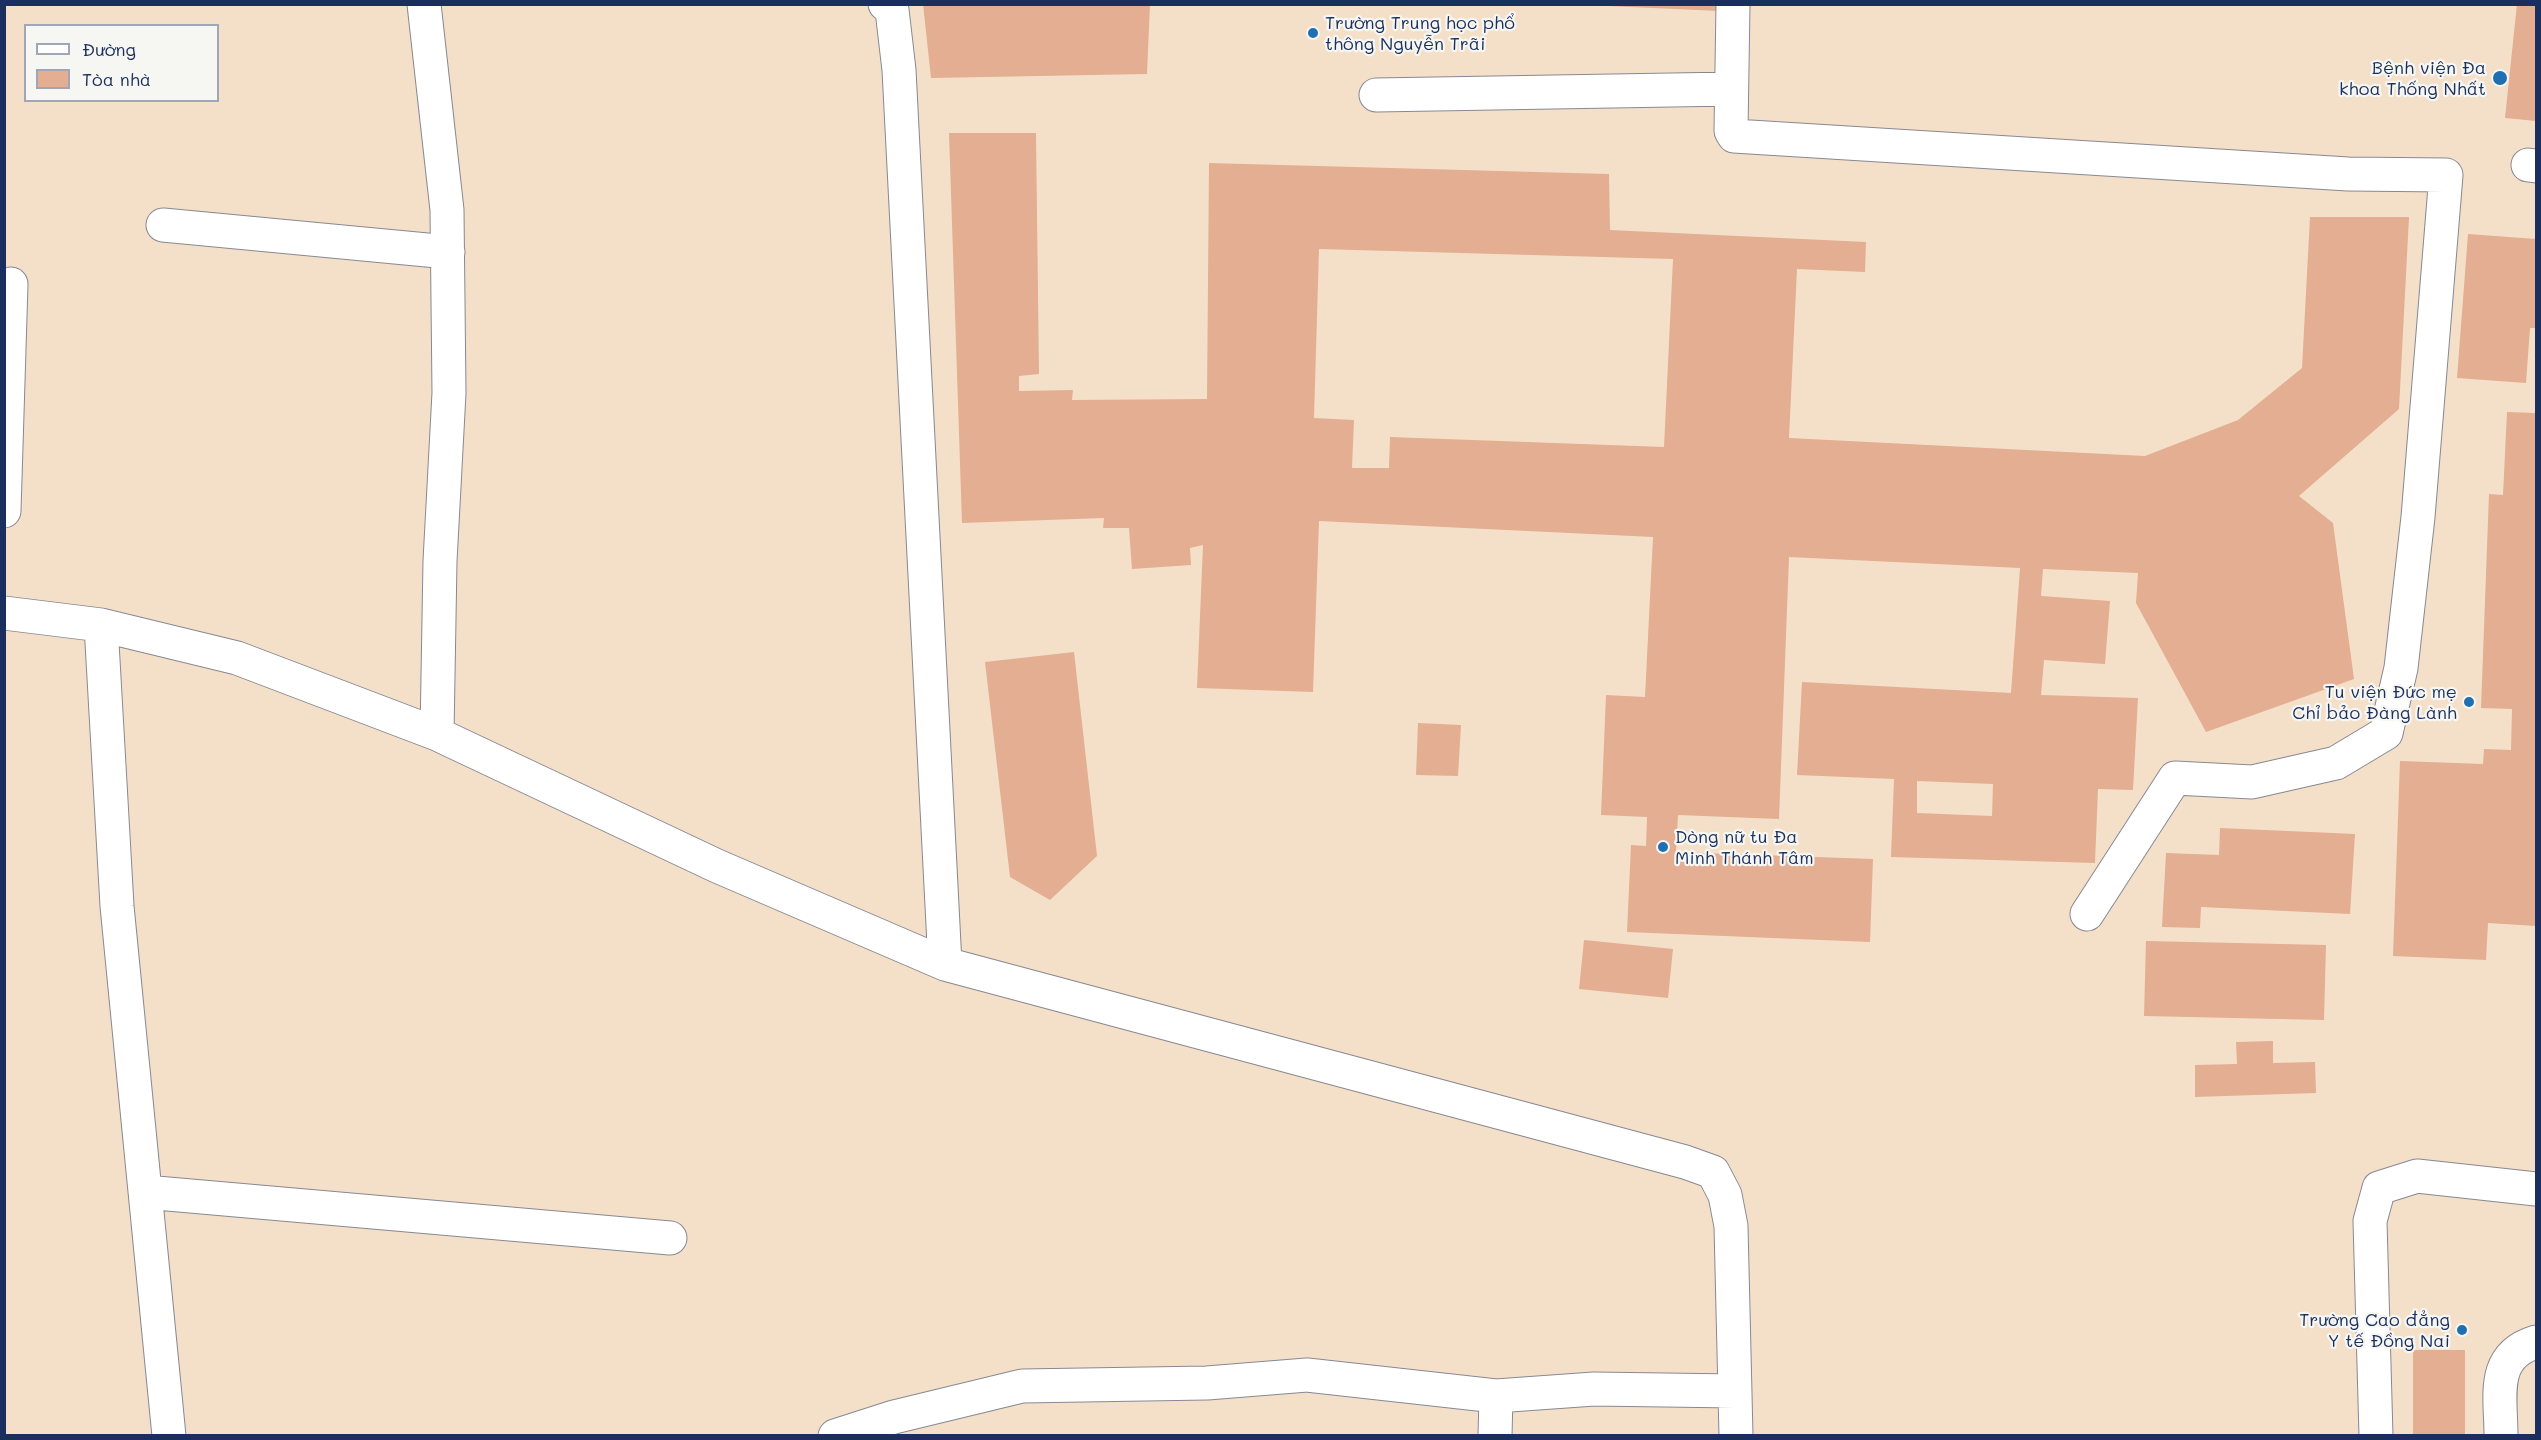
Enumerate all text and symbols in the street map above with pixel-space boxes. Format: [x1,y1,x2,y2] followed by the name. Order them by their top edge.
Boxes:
[1325,12,1515,54] place label: Trường Trung học phổ thông Nguyễn Trãi
[24,24,219,102] legend
[1306,26,1320,40] marker: Trường Trung học phổ thông Nguyễn Trãi
[82,37,136,61] text: Đường
[2339,57,2486,100] place label: Bệnh viện Đa khoa Thống Nhất
[82,67,151,91] text: Tòa nhà
[2491,69,2509,87] marker: Bệnh viện Đa khoa Thống Nhất
[2292,681,2457,724] place label: Tu viện Đức mẹ Chỉ bảo Đàng Lành
[2462,695,2476,709] marker: Tu viện Đức mẹ Chỉ bảo Đàng Lành
[1675,826,1814,868] place label: Dòng nữ tu Đa Minh Thánh Tâm
[1656,840,1670,854] marker: Dòng nữ tu Đa Minh Thánh Tâm
[2299,1309,2450,1352] place label: Trường Cao đẳng Y tế Đồng Nai
[2455,1323,2469,1337] marker: Trường Cao đẳng Y tế Đồng Nai

